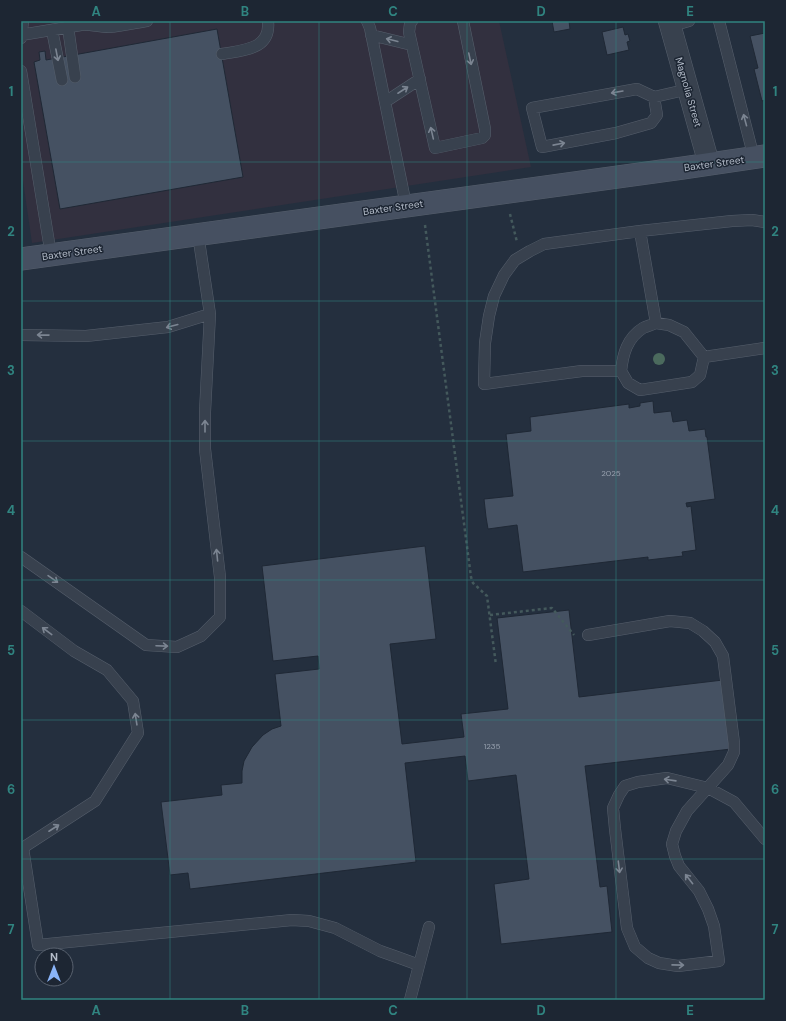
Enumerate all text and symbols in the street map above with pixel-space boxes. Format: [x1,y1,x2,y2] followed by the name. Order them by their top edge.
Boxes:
[91,3,101,20] text: A
[241,3,249,20] text: B
[388,3,398,20] text: C
[536,3,546,20] text: D
[686,3,694,20] text: E
[386,36,399,43] one-way arrow
[53,48,61,61] one-way arrow
[467,52,475,65] one-way arrow
[672,56,705,129] street label: Magnolia Street
[9,83,13,100] text: 1
[773,83,777,100] text: 1
[397,86,408,94] one-way arrow
[611,89,624,97] one-way arrow
[741,113,748,126] one-way arrow
[428,127,436,140] one-way arrow
[552,139,565,147] one-way arrow
[683,153,745,174] street label: Baxter Street
[362,197,424,218] street label: Baxter Street
[7,223,15,240] text: 2
[771,223,779,240] text: 2
[41,242,103,263] street label: Baxter Street
[166,323,179,330] one-way arrow
[37,332,50,339] one-way arrow
[7,362,15,379] text: 3
[771,362,779,379] text: 3
[201,420,209,433] one-way arrow
[601,468,621,478] house number: 2025
[7,502,15,519] text: 4
[771,502,779,519] text: 4
[214,549,221,562] one-way arrow
[47,575,58,583] one-way arrow
[42,626,53,635] one-way arrow
[7,642,15,659] text: 5
[155,642,168,650] one-way arrow
[771,642,779,659] text: 5
[132,713,140,726] one-way arrow
[484,741,500,751] house number: 1235
[664,776,677,784] one-way arrow
[7,781,15,798] text: 6
[771,781,779,798] text: 6
[48,824,59,832] one-way arrow
[615,860,623,873] one-way arrow
[685,873,694,884] one-way arrow
[8,921,15,938] text: 7
[772,921,779,938] text: 7
[34,947,74,987] north arrow
[50,950,58,964] text: N
[671,961,684,969] one-way arrow
[91,1002,101,1019] text: A
[241,1002,249,1019] text: B
[388,1002,398,1019] text: C
[536,1002,546,1019] text: D
[686,1002,694,1019] text: E

